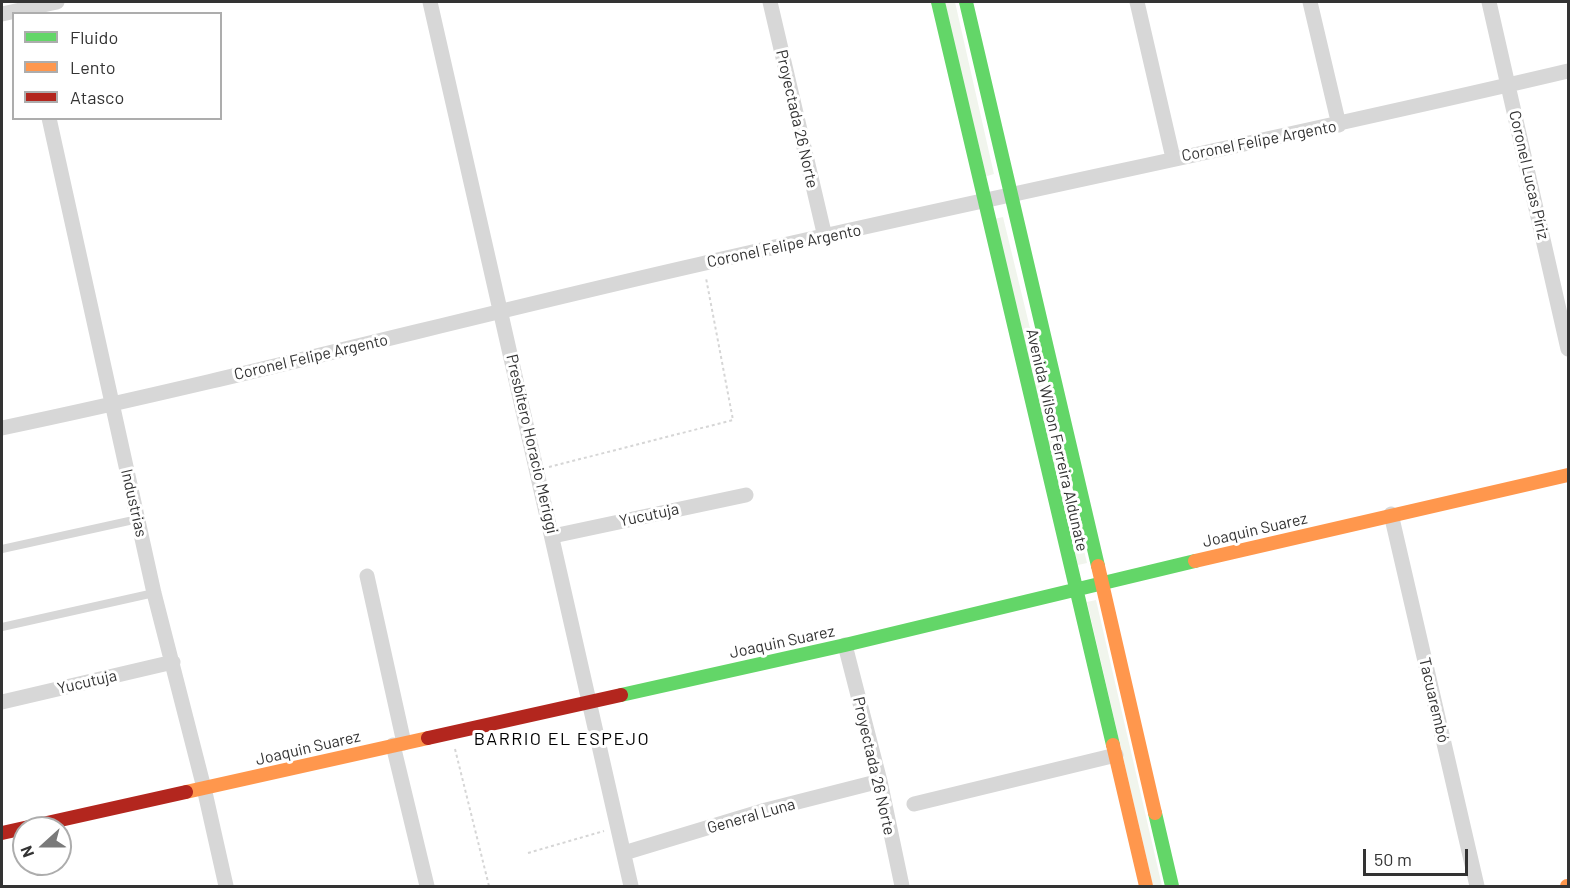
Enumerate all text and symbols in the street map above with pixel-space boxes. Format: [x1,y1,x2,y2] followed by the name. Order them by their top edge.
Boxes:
[12,12,222,120] legend
[70,26,118,48] text: Fluido
[772,48,822,190] street label: Proyectada 26 Norte
[70,56,116,78] text: Lento
[70,86,124,108] text: Atasco
[1505,109,1553,241] street label: Coronel Lucas Píriz
[1180,117,1338,165] street label: Coronel Felipe Argento
[705,220,863,272] street label: Coronel Felipe Argento
[1022,327,1092,553] street label: Avenida Wilson Ferreira Aldunate
[232,330,390,384] street label: Coronel Felipe Argento
[502,352,562,536] street label: Presbítero Horacio Meriggi
[117,467,151,539] street label: Industrias
[617,499,681,531] street label: Yucutuja
[1201,509,1309,551] street label: Joaquin Suarez
[728,621,836,663] street label: Joaquin Suarez
[1415,656,1453,744] street label: Tacuarembó
[55,666,119,698] street label: Yucutuja
[849,695,899,837] street label: Proyectada 26 Norte
[254,727,362,769] street label: Joaquin Suarez
[474,728,650,750] district label: BARRIO EL ESPEJO
[705,794,797,838] street label: General Luna
[12,816,72,876] north arrow
[1366,837,1471,875] scale bar
[16,844,37,860] text: N
[1374,848,1412,870] text: 50 m

